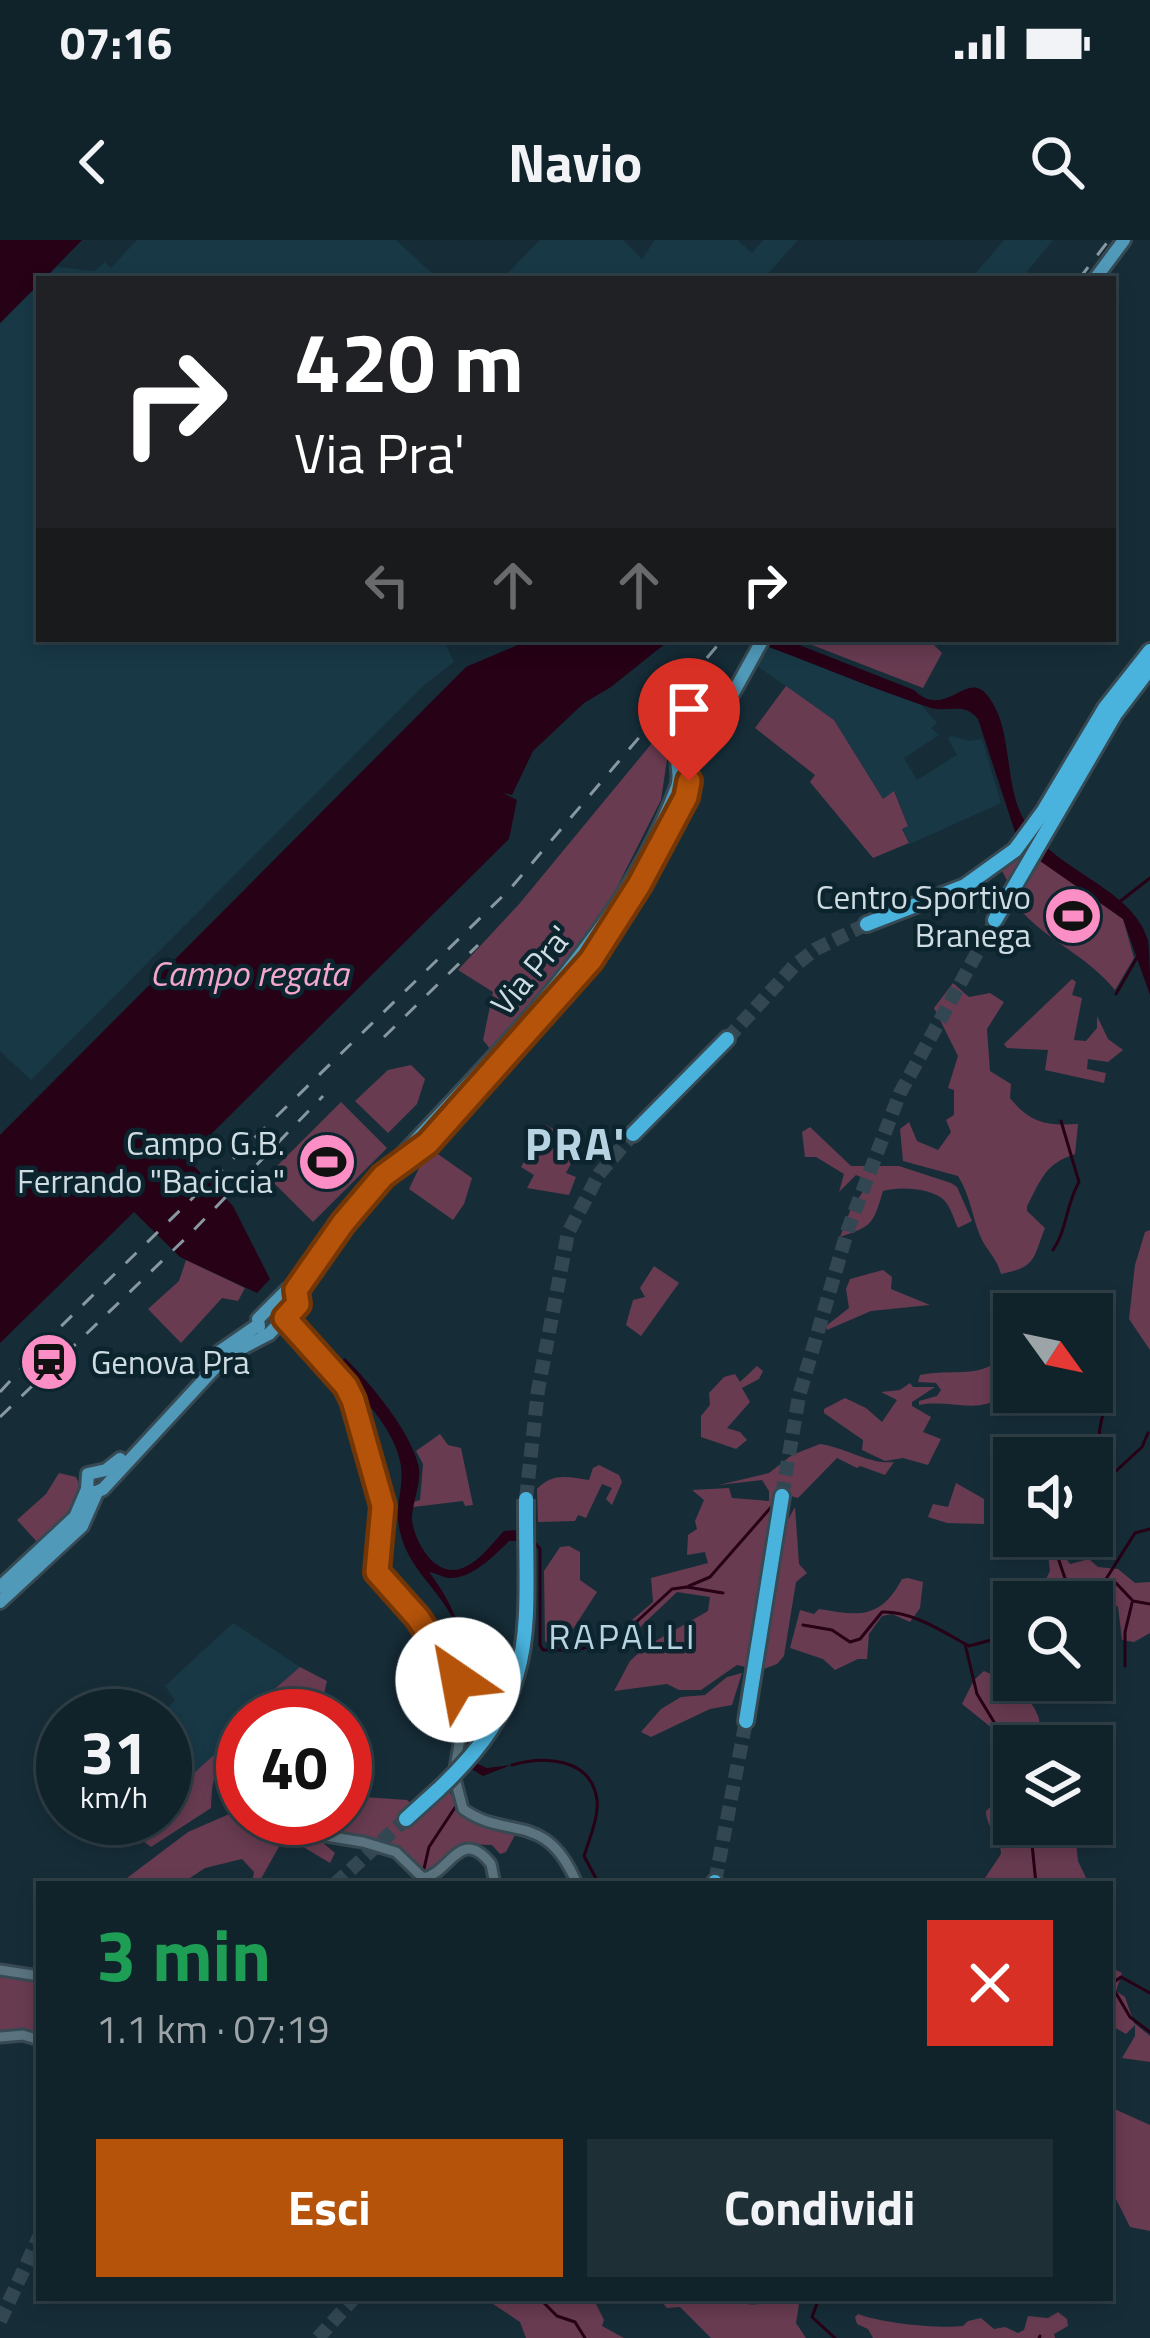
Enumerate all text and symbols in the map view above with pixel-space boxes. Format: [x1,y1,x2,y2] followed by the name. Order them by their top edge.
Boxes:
[60,8,172,76] text: 07:16
[508,121,642,203] text: Navio
[60,129,126,195] icon: back
[1024,129,1090,195] icon: search
[294,297,524,425] text: 420 m
[96,324,252,480] icon: right
[294,412,465,494] text: Via Pra'
[354,552,420,618] icon: left
[480,552,546,618] icon: ahead
[606,552,672,618] icon: ahead
[732,552,798,618] icon: right
[638,658,740,781] pin
[656,676,722,742] icon: arrive
[816,872,1031,960] place label: Centro Sportivo Branega
[1042,885,1104,947] sports icon: Centro Sportivo Branega
[478,914,584,1026] street label: Via Pra'
[149,945,351,1000] water label: Campo regata
[525,1109,627,1177] district label: PRA'
[17,1118,285,1206] place label: Campo G.B. Ferrando "Baciccia"
[296,1131,358,1193] sports icon: Campo G.B. Ferrando "Baciccia"
[993,1293,1113,1413] north arrow
[993,1293,1113,1845] map controls
[18,1331,80,1393] station icon: Genova Pra
[91,1337,250,1387] place label: Genova Pra
[993,1437,1113,1557] button: sound
[993,1581,1113,1701] button: search
[548,1608,698,1663] district label: RAPALLI
[395,1617,521,1743] position arrow
[216,1689,372,1845] speed limit sign: 40
[80,1706,148,1797] text: 31
[993,1725,1113,1845] button: layers
[80,1774,148,1820] text: km/h
[96,1899,271,2009] text: 3 min
[927,1920,1053,2046] button: close
[96,1999,329,2058] text: 1.1 km · 07:19
[96,2139,563,2277] button: Esci
[587,2139,1053,2277] button: Condividi

